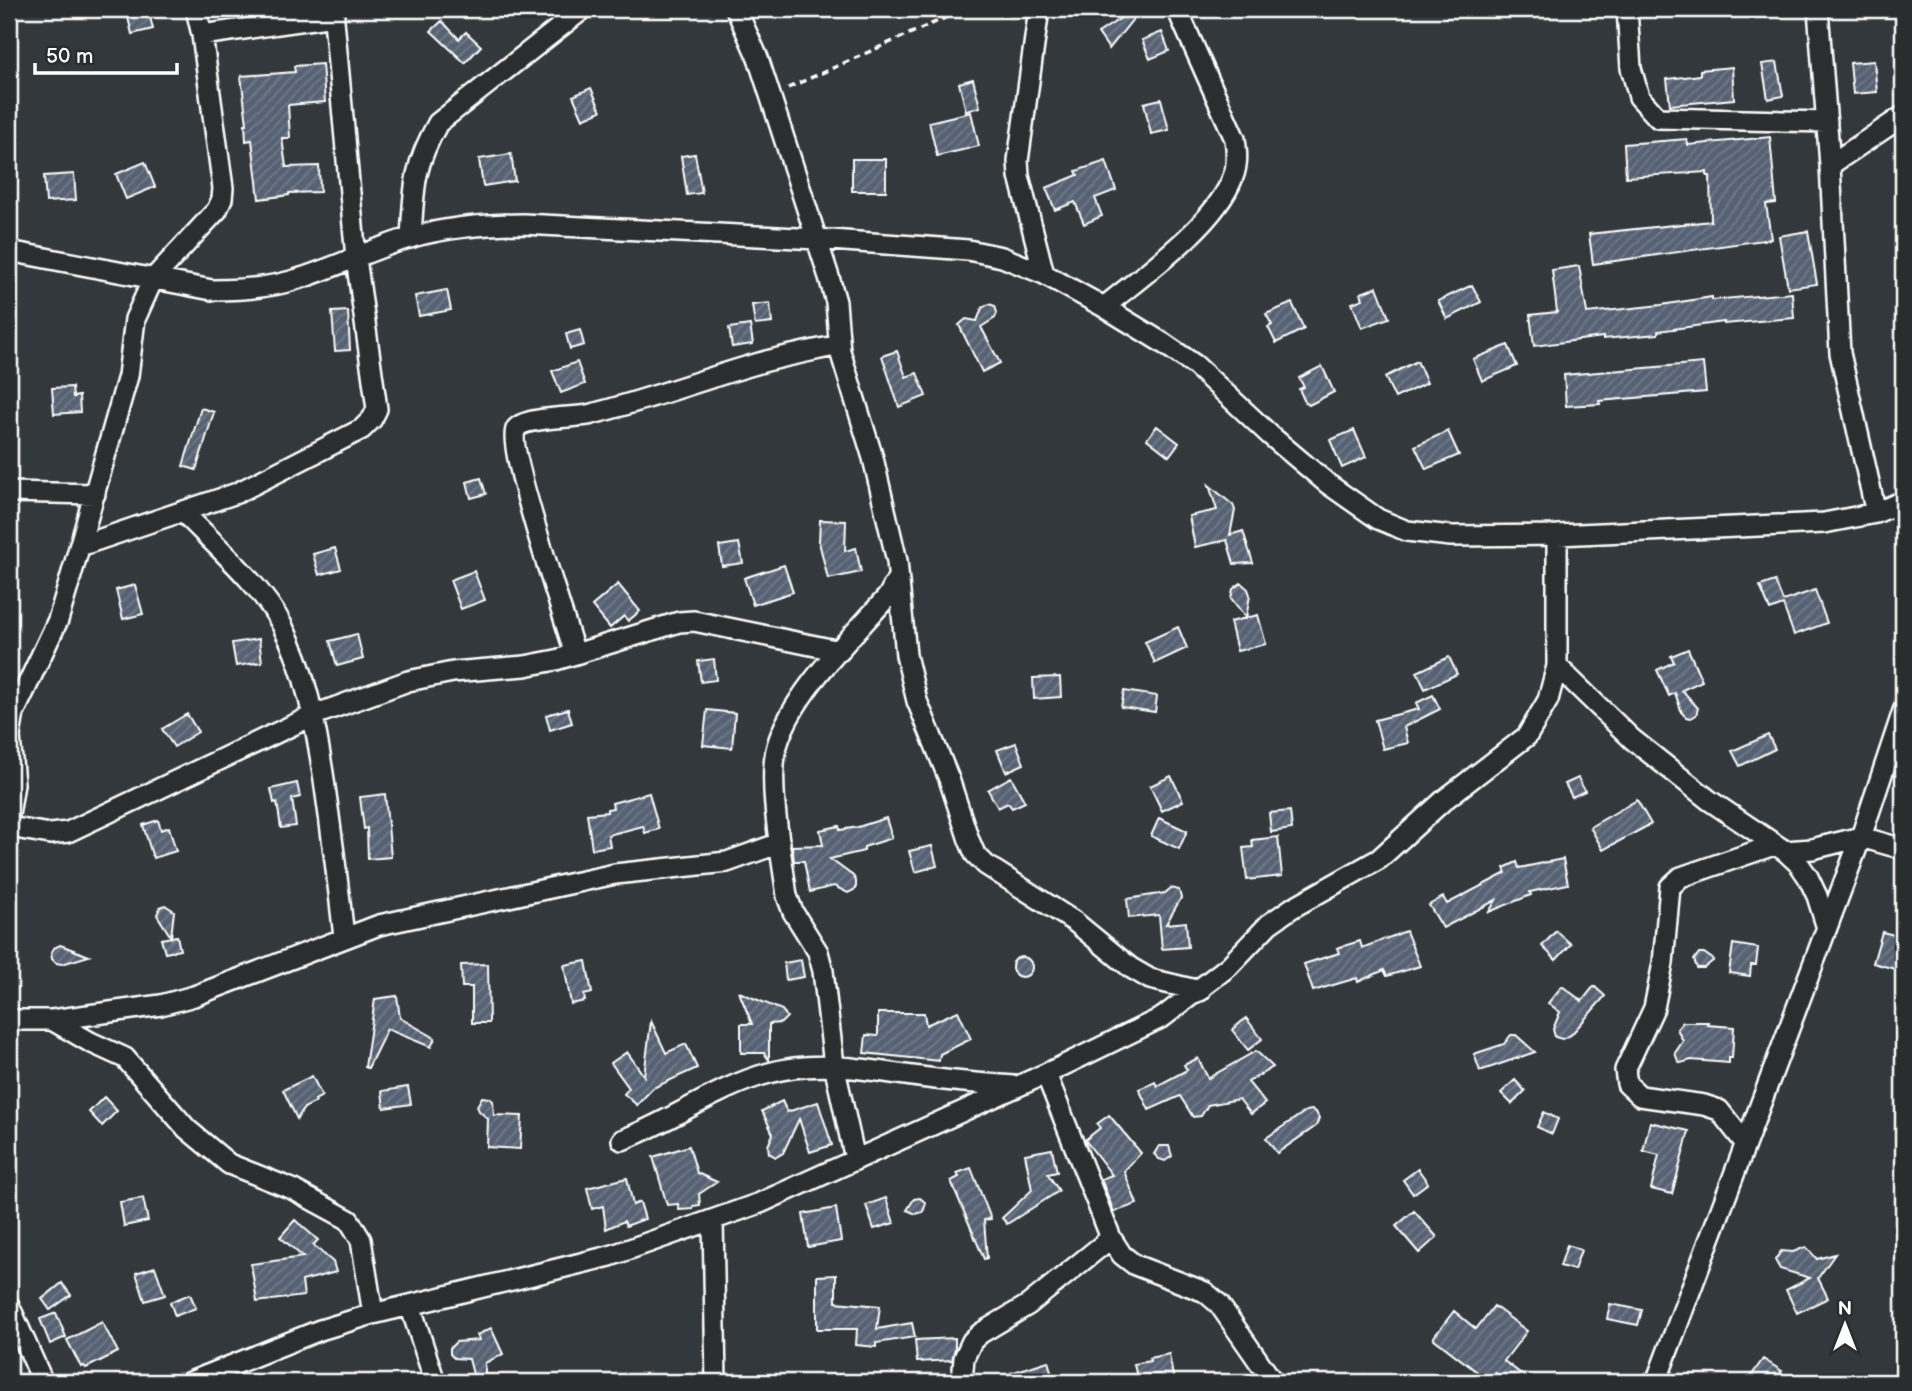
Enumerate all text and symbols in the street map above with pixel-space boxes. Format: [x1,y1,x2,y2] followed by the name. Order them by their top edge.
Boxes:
[35,32,177,76] scale bar
[46,44,93,69] text: 50 m
[1811,1290,1881,1360] north arrow
[1838,1298,1852,1321] text: N

